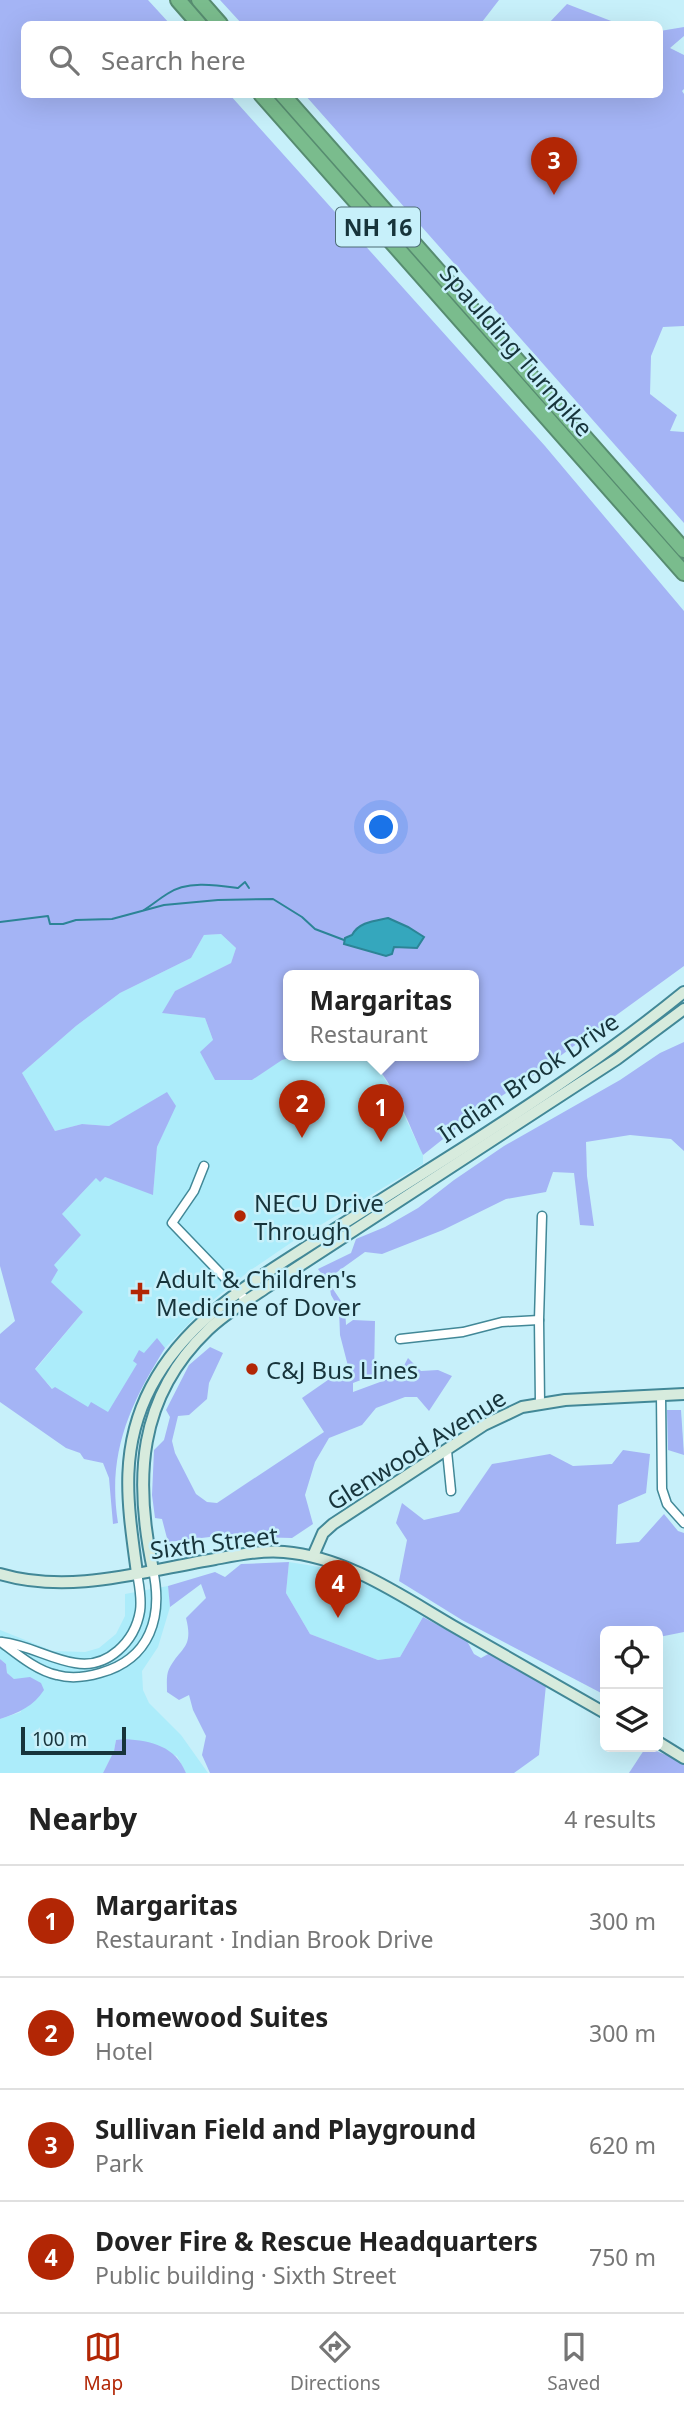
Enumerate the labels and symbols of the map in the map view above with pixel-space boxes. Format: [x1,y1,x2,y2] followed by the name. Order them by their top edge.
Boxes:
[531,137,577,195] pin: 3
[336,208,420,246] road number: NH 16
[433,257,601,443] street label: Spaulding Turnpike
[364,810,398,844] your location
[431,1004,625,1150] street label: Indian Brook Drive
[279,1080,325,1138] pin: 2
[358,1084,404,1142] pin: 1
[254,1186,384,1247] place label: NECU Drive Through
[232,1208,248,1224] marker: NECU Drive Through
[156,1262,361,1323] place label: Adult & Children's Medicine of Dover
[130,1282,150,1302] marker: Adult & Children's Medicine of Dover
[266,1353,418,1386] place label: C&J Bus Lines
[244,1361,260,1377] marker: C&J Bus Lines
[320,1381,512,1517] street label: Glenwood Avenue
[148,1518,280,1566] street label: Sixth Street
[315,1560,361,1618] pin: 4
[21,1724,126,1756] scale bar

